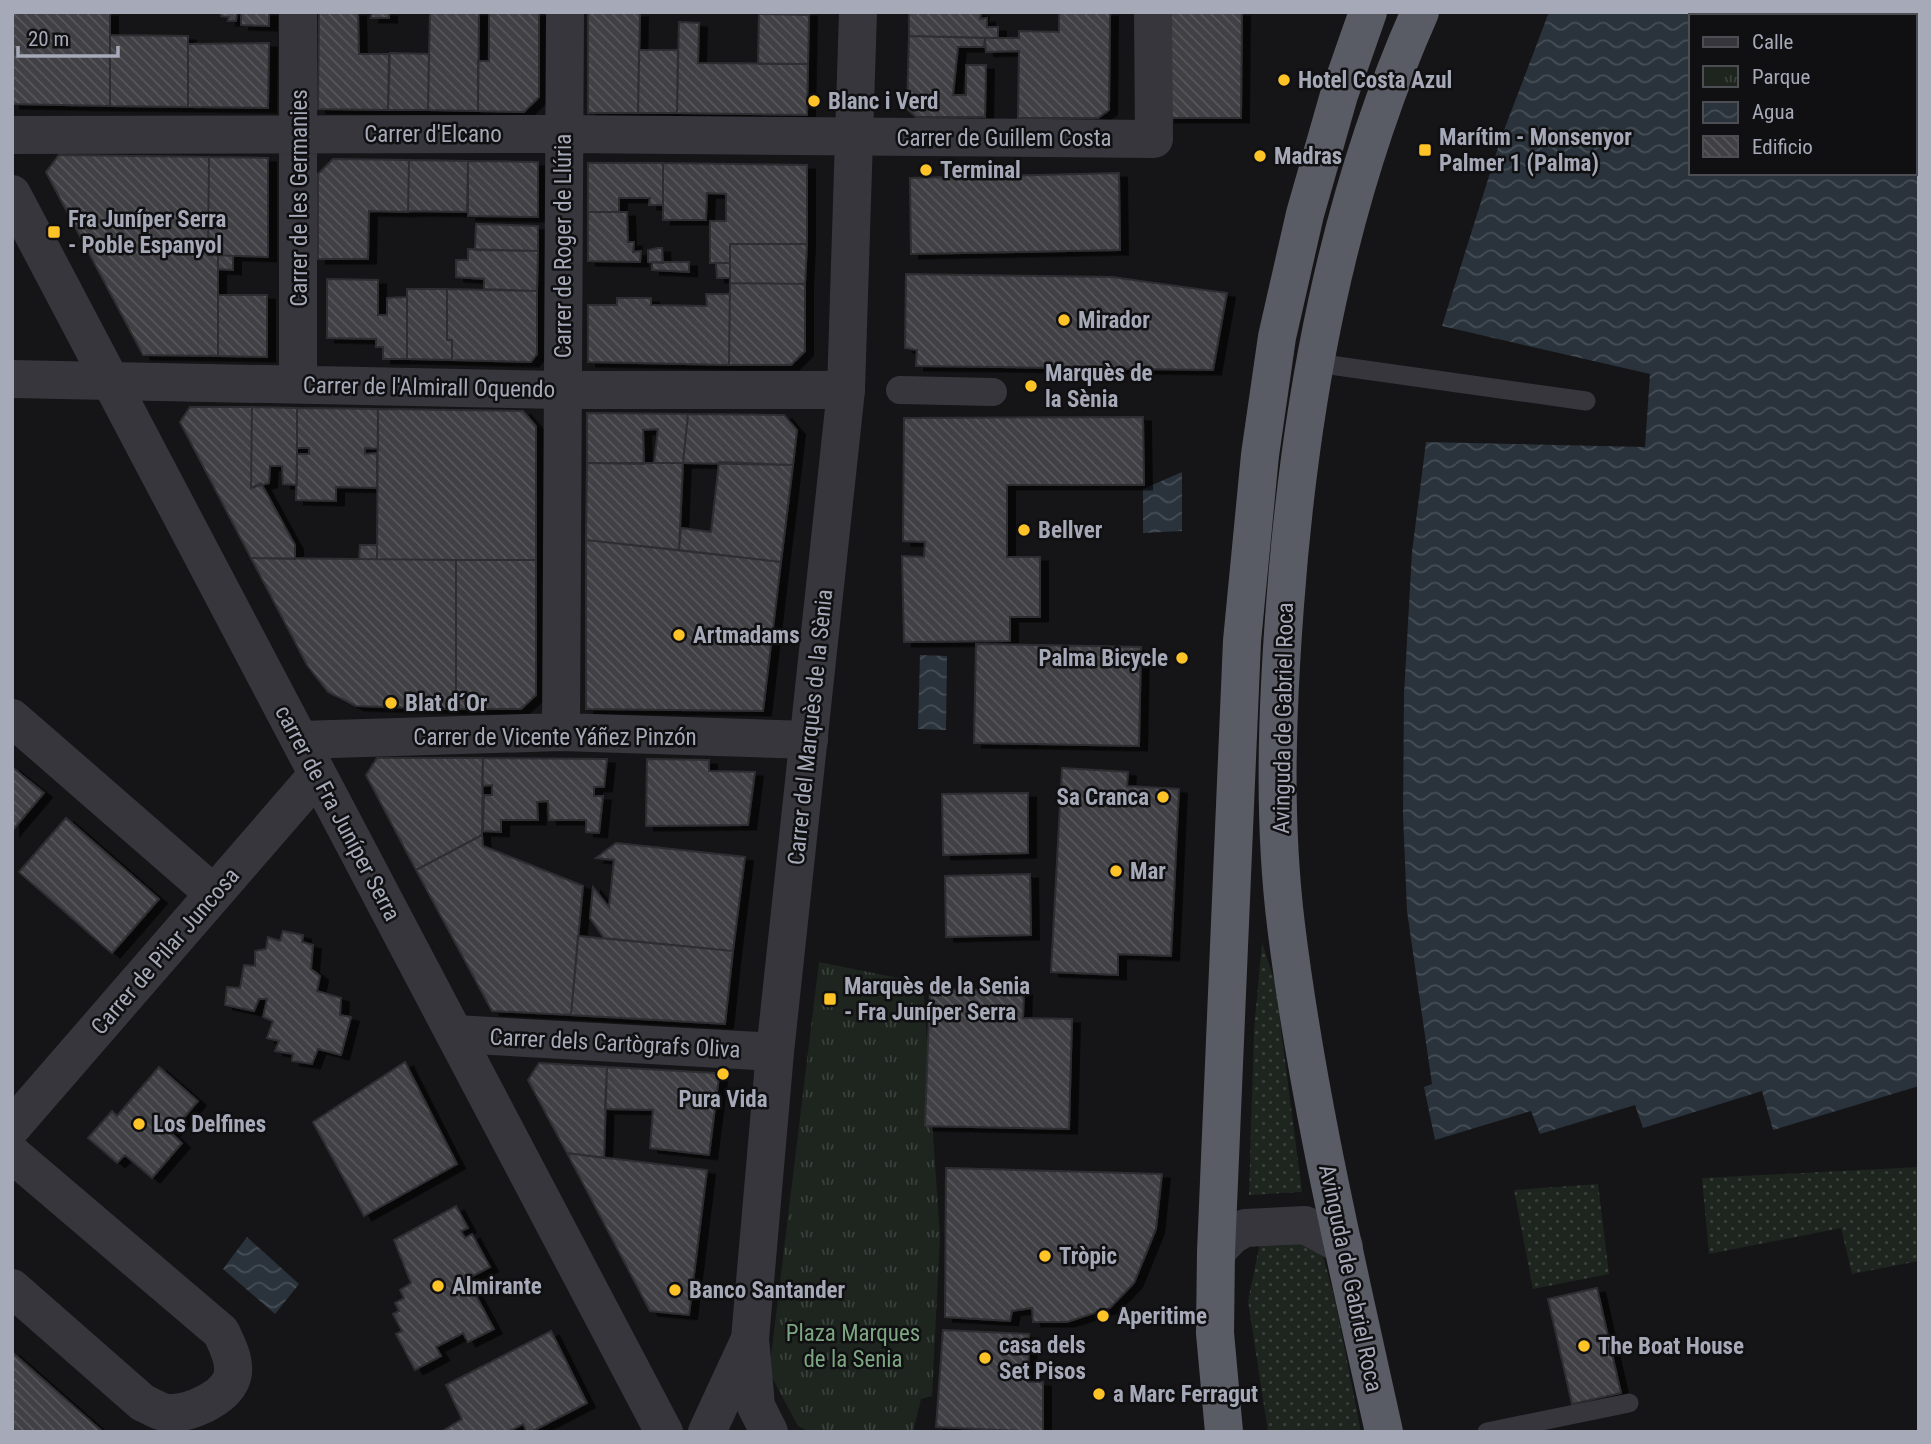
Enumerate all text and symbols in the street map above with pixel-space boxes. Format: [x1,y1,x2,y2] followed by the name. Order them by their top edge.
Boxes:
[18,14,117,58] scale bar
[1689,14,1917,175] legend
[28,27,69,51] text: 20 m
[1752,30,1794,54] text: Calle
[1752,65,1810,89] text: Parque
[1298,67,1452,94] place label: Hotel Costa Azul
[1276,72,1292,88] marker: Hotel Costa Azul
[828,88,938,115] place label: Blanc i Verd
[286,89,313,307] street label: Carrer de les Germanies
[806,93,822,109] marker: Blanc i Verd
[1752,100,1795,124] text: Agua
[364,121,502,148] street label: Carrer d'Elcano
[1439,124,1632,177] place label: Marítim - Monsenyor Palmer 1 (Palma)
[896,125,1112,152] street label: Carrer de Guillem Costa
[550,134,577,358] street label: Carrer de Roger de Llúria
[1752,135,1813,159] text: Edificio
[1417,142,1433,158] marker: Marítim - Monsenyor Palmer 1 (Palma)
[1274,143,1342,170] place label: Madras
[1252,148,1268,164] marker: Madras
[940,157,1021,184] place label: Terminal
[918,162,934,178] marker: Terminal
[68,206,227,259] place label: Fra Juníper Serra - Poble Espanyol
[46,224,62,240] marker: Fra Juníper Serra - Poble Espanyol
[1078,307,1150,334] place label: Mirador
[1056,312,1072,328] marker: Mirador
[1045,360,1153,413] place label: Marquès de la Sènia
[303,372,555,403] street label: Carrer de l'Almirall Oquendo
[1023,378,1039,394] marker: Marquès de la Sènia
[1038,517,1103,544] place label: Bellver
[1016,522,1032,538] marker: Bellver
[783,588,838,866] street label: Carrer del Marquès de la Sènia
[1268,602,1299,834] street label: Avinguda de Gabriel Roca
[693,622,800,649] place label: Artmadams
[671,627,687,643] marker: Artmadams
[1038,645,1168,672] place label: Palma Bicycle
[1174,650,1190,666] marker: Palma Bicycle
[405,690,488,717] place label: Blat d´Or
[383,695,399,711] marker: Blat d´Or
[269,701,406,926] street label: carrer de Fra Juníper Serra
[413,724,697,751] street label: Carrer de Vicente Yáñez Pinzón
[1056,784,1149,811] place label: Sa Cranca
[1155,789,1171,805] marker: Sa Cranca
[1130,858,1166,885] place label: Mar
[86,862,245,1040] street label: Carrer de Pilar Juncosa
[1108,863,1124,879] marker: Mar
[844,973,1030,1026] place label: Marquès de la Senia - Fra Juníper Serra
[822,991,838,1007] marker: Marquès de la Senia - Fra Juníper Serra
[489,1023,741,1064] street label: Carrer dels Cartògrafs Oliva
[715,1066,731,1082] marker: Pura Vida
[678,1086,768,1113] place label: Pura Vida
[153,1111,266,1138] place label: Los Delfines
[131,1116,147,1132] marker: Los Delfines
[1313,1162,1388,1394] street label: Avinguda de Gabriel Roca
[1059,1243,1117,1270] place label: Tròpic
[1037,1248,1053,1264] marker: Tròpic
[452,1273,542,1300] place label: Almirante
[689,1277,846,1304] place label: Banco Santander
[430,1278,446,1294] marker: Almirante
[667,1282,683,1298] marker: Banco Santander
[1117,1303,1207,1330] place label: Aperitime
[1095,1308,1111,1324] marker: Aperitime
[786,1320,920,1373] park label: Plaza Marques de la Senia
[999,1332,1086,1385] place label: casa dels Set Pisos
[1598,1333,1744,1360] place label: The Boat House
[1576,1338,1592,1354] marker: The Boat House
[977,1350,993,1366] marker: casa dels Set Pisos
[1113,1381,1258,1408] place label: a Marc Ferragut
[1091,1386,1107,1402] marker: a Marc Ferragut

